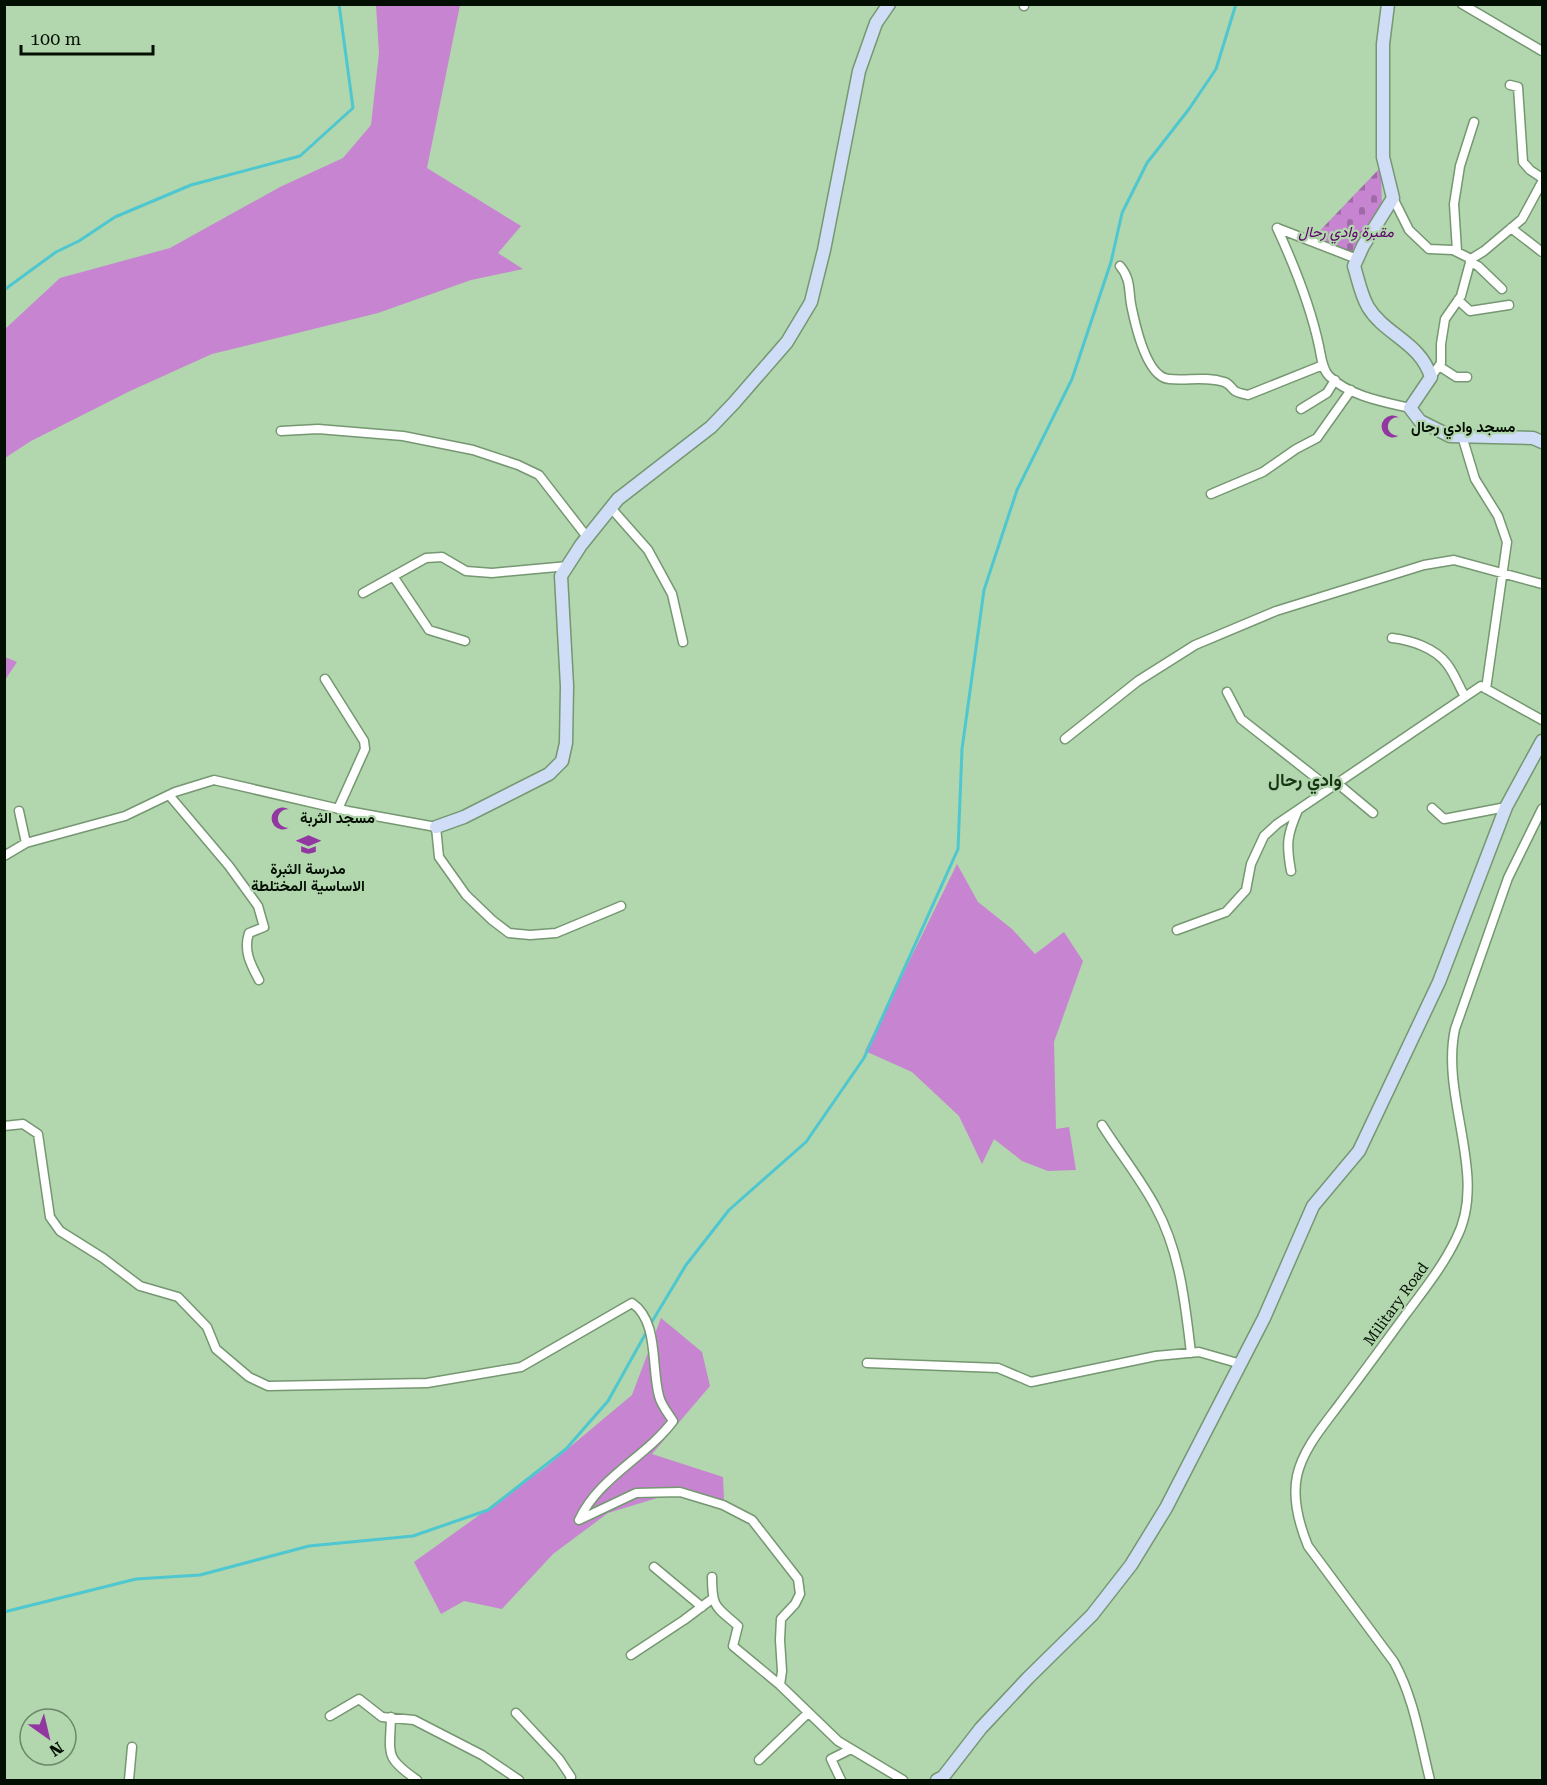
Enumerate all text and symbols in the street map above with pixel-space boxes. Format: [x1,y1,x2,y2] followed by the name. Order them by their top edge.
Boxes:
[21,18,153,56] scale bar
[30,28,81,49] text: 100 m
[1298,223,1395,244] park label: مقبرة وادي رحال
[1380,414,1406,440] mosque icon: مسجد وادي رحال
[1411,418,1515,440] place label: مسجد وادي رحال
[1268,769,1342,795] district label: وادي رحال
[269,805,295,831] mosque icon: مسجد الثربة
[300,809,375,827] place label: مسجد الثربة
[295,832,321,858] school or university icon: مدرسة الثبرة الاساسية المختلطة
[251,860,365,895] place label: مدرسة الثبرة الاساسية المختلطة
[1360,1259,1432,1349] street label: Military Road
[18,1707,78,1767] north arrow
[46,1738,67,1760] text: N

